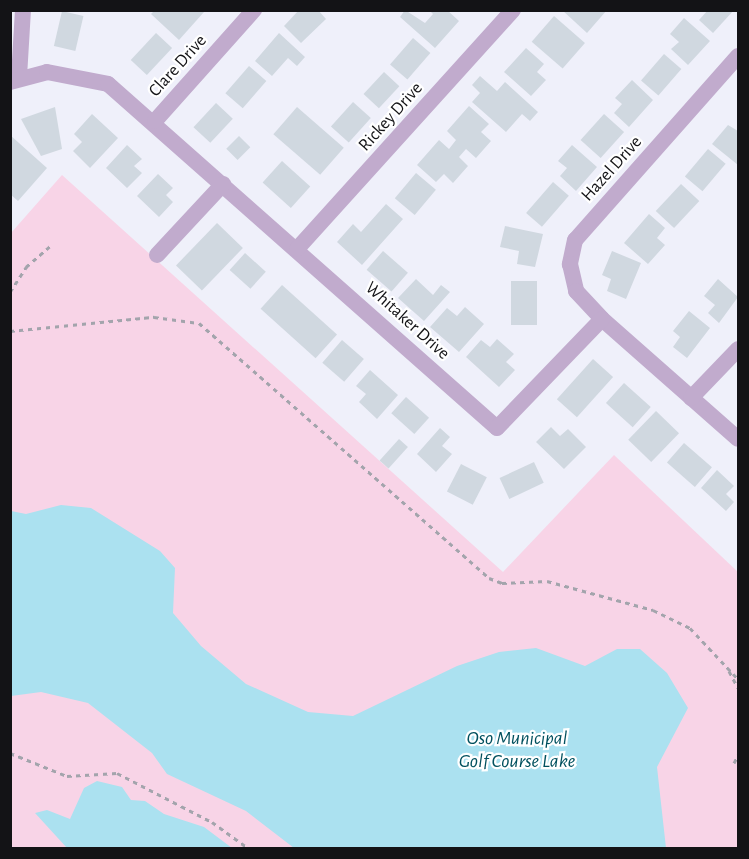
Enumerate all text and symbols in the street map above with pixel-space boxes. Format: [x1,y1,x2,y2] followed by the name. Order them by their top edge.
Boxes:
[144,30,212,102] street label: Clare Drive
[354,78,428,156] street label: Rickey Drive
[577,132,647,206] street label: Hazel Drive
[360,277,454,365] street label: Whitaker Drive
[459,726,575,773] water label: Oso Municipal Golf Course Lake

